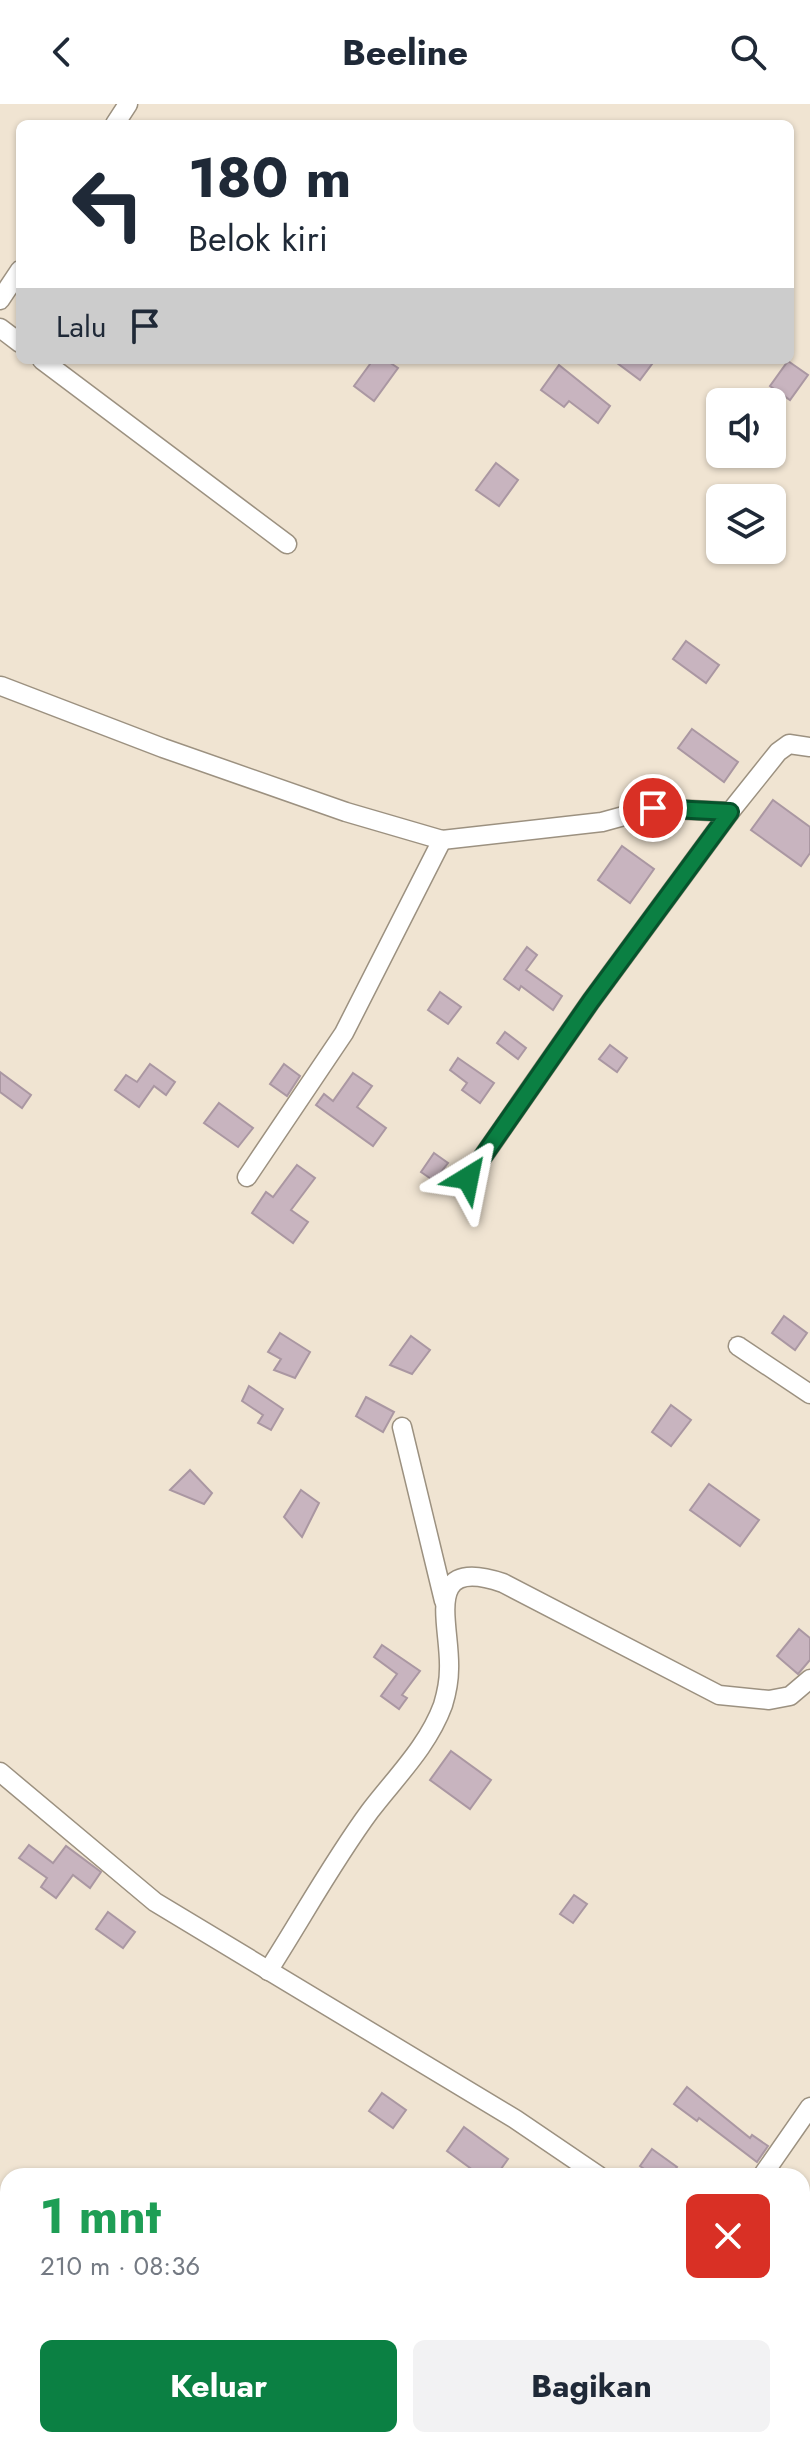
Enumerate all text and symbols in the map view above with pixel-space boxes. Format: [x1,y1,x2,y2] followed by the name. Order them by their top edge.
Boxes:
[342,26,468,78] text: Beeline
[40,30,84,74] icon: back
[726,30,770,74] icon: search
[188,137,351,218] text: 180 m
[56,152,160,256] icon: left
[188,212,328,264] text: Belok kiri
[123,304,167,348] icon: arrive
[56,305,107,348] text: Lalu
[706,388,786,564] map controls
[706,388,786,468] button: sound
[706,484,786,564] button: layers
[619,774,687,842] pin
[631,786,675,830] icon: arrive
[426,1136,510,1220] position arrow
[40,2182,161,2251] text: 1 mnt
[686,2194,770,2278] button: close
[40,2247,200,2285] text: 210 m · 08:36
[40,2340,397,2432] button: Keluar
[413,2340,770,2432] button: Bagikan

